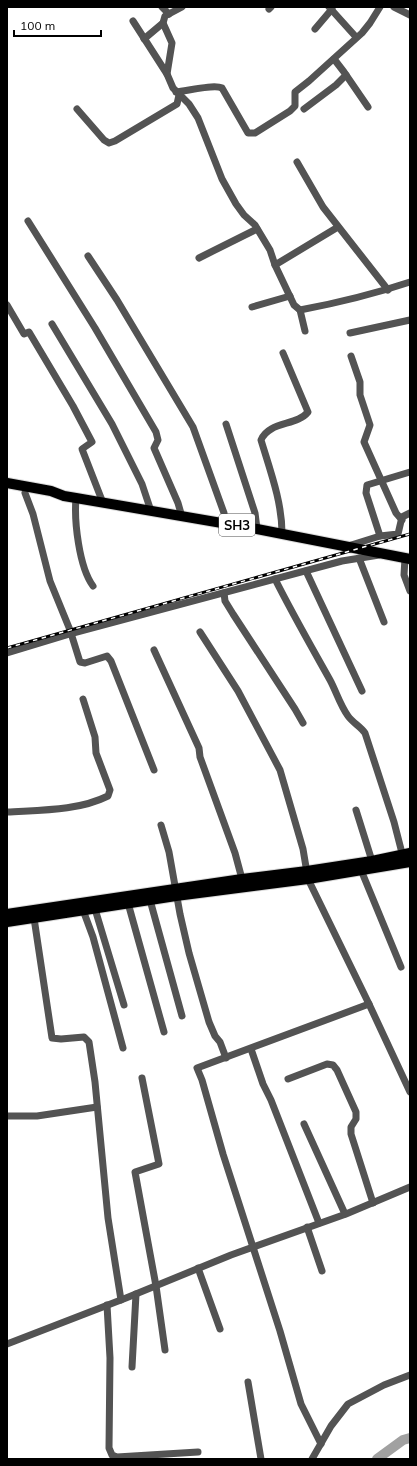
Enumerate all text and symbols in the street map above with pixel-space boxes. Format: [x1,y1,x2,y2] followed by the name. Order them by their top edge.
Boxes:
[14,12,101,38] scale bar
[20,18,55,33] text: 100 m
[219,514,255,536] road number: SH3

